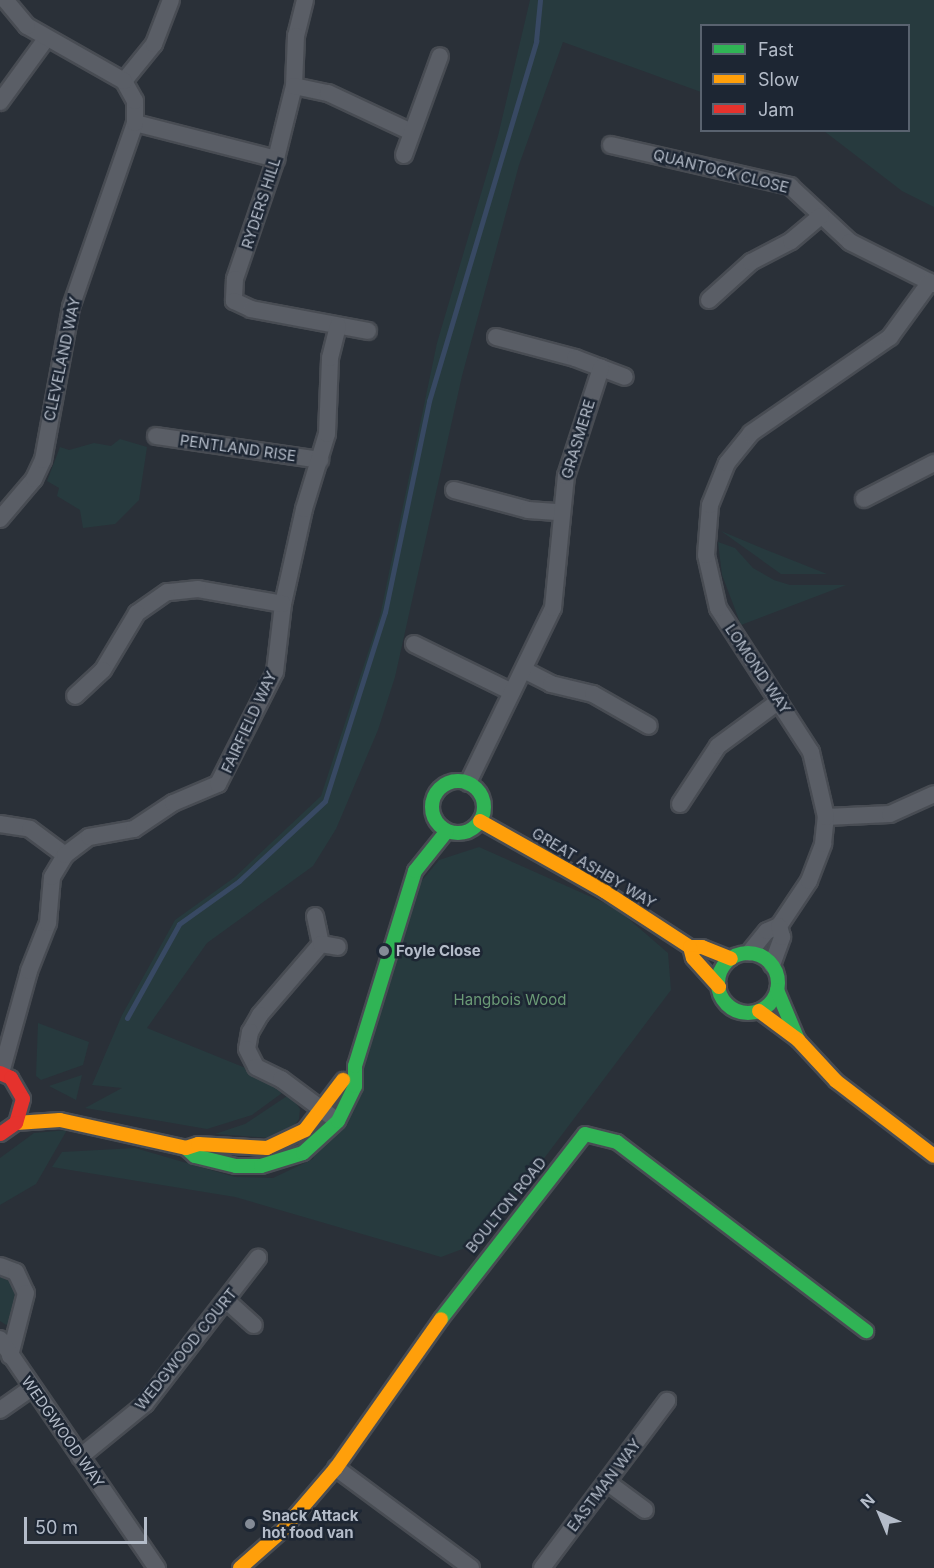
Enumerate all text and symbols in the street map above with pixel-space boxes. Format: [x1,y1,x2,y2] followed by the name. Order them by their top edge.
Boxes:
[700,24,910,132] legend
[758,39,794,60] text: Fast
[758,69,799,90] text: Slow
[758,99,794,120] text: Jam
[651,145,791,197] street label: QUANTOCK CLOSE
[238,155,284,251] street label: RYDERS HILL
[40,295,84,423] street label: CLEVELAND WAY
[557,397,599,481] street label: GRASMERE
[179,431,297,465] street label: PENTLAND RISE
[721,621,795,717] street label: LOMOND WAY
[218,668,280,776] street label: FAIRFIELD WAY
[529,824,659,912] street label: GREAT ASHBY WAY
[396,942,481,960] place label: Foyle Close
[377,944,391,958] marker: Foyle Close
[454,991,566,1009] park label: Hangbois Wood
[462,1154,550,1256] street label: BOULTON ROAD
[131,1284,241,1414] street label: WEDGWOOD COURT
[18,1373,108,1491] street label: WEDGWOOD WAY
[563,1435,645,1535] street label: EASTMAN WAY
[850,1484,910,1544] north arrow
[856,1490,879,1512] text: N
[27,1505,150,1543] scale bar
[262,1506,359,1541] place label: Snack Attack hot food van
[35,1517,78,1538] text: 50 m
[243,1517,257,1531] marker: Snack Attack hot food van

